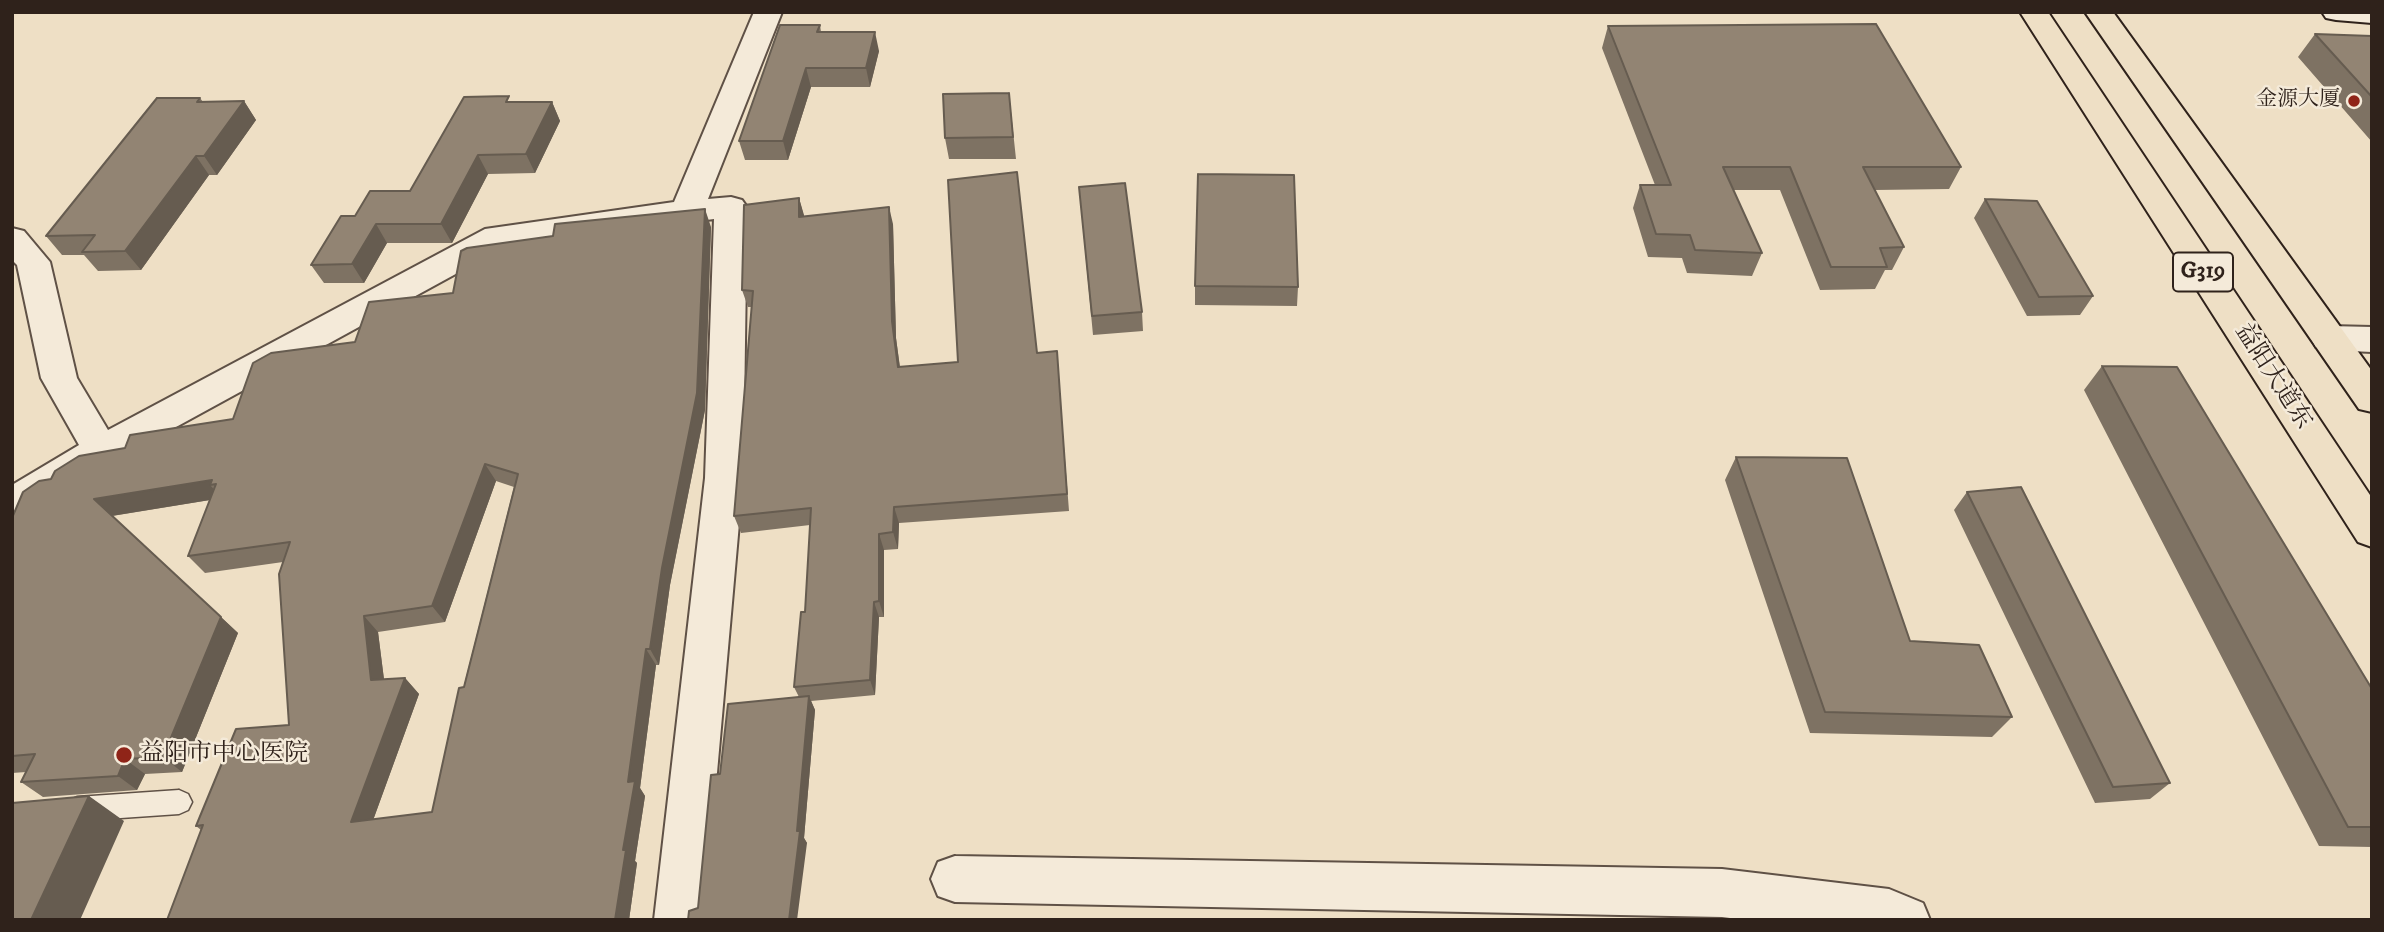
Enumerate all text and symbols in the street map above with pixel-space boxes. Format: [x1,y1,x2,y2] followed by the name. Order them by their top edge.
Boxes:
[2256,88,2340,114] place label: 金源大厦
[2346,93,2362,109] marker: 金源大厦
[2173,252,2233,292] road number: G319
[2227,319,2317,435] street label: 益阳大道东
[140,741,308,769] place label: 益阳市中心医院
[114,745,134,765] marker: 益阳市中心医院

